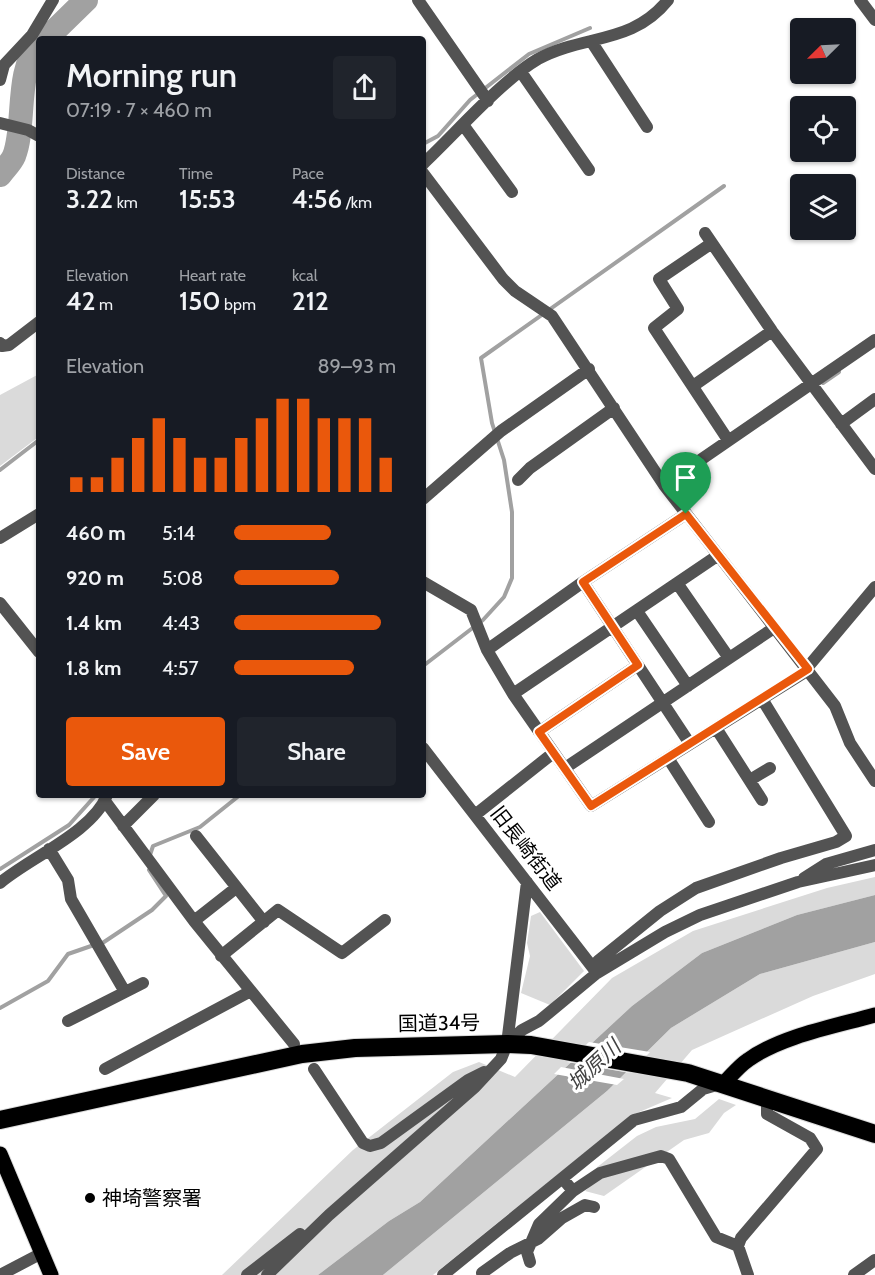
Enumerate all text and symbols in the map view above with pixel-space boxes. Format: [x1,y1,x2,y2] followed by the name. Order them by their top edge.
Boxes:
[790,18,856,84] north arrow
[790,18,856,240] map controls
[66,55,237,95] text: Morning run
[333,56,396,119] button: share
[790,96,856,162] button: locate
[66,98,212,122] text: 07:19 · 7 × 460 m
[66,164,125,183] text: Distance
[179,164,213,183] text: Time
[292,164,324,183] text: Pace
[790,174,856,240] button: layers
[66,183,113,215] text: 3.22
[179,183,236,215] text: 15:53
[292,183,342,215] text: 4:56
[113,193,138,212] text: km
[342,193,372,212] text: /km
[66,266,129,285] text: Elevation
[179,266,246,285] text: Heart rate
[292,266,318,285] text: kcal
[66,285,95,317] text: 42
[179,285,220,317] text: 150
[292,285,329,317] text: 212
[95,295,113,314] text: m
[220,295,256,314] text: bpm
[66,354,144,378] text: Elevation
[317,354,396,378] text: 89–93 m
[660,452,711,514] pin
[669,461,702,494] icon: arrive
[66,521,126,545] text: 460 m
[162,521,195,545] text: 5:14
[66,566,124,590] text: 920 m
[162,566,203,590] text: 5:08
[66,611,122,635] text: 1.4 km
[162,611,200,635] text: 4:43
[66,656,121,680] text: 1.8 km
[162,656,199,680] text: 4:57
[66,717,225,786] button: Save
[237,717,396,786] button: Share
[486,801,566,895] street label: 旧長崎街道
[398,1010,480,1036] street label: 国道34号
[562,1033,627,1096] water label: 城原川
[102,1186,202,1210] place label: 神埼警察署
[83,1191,97,1205] marker: 神埼警察署

